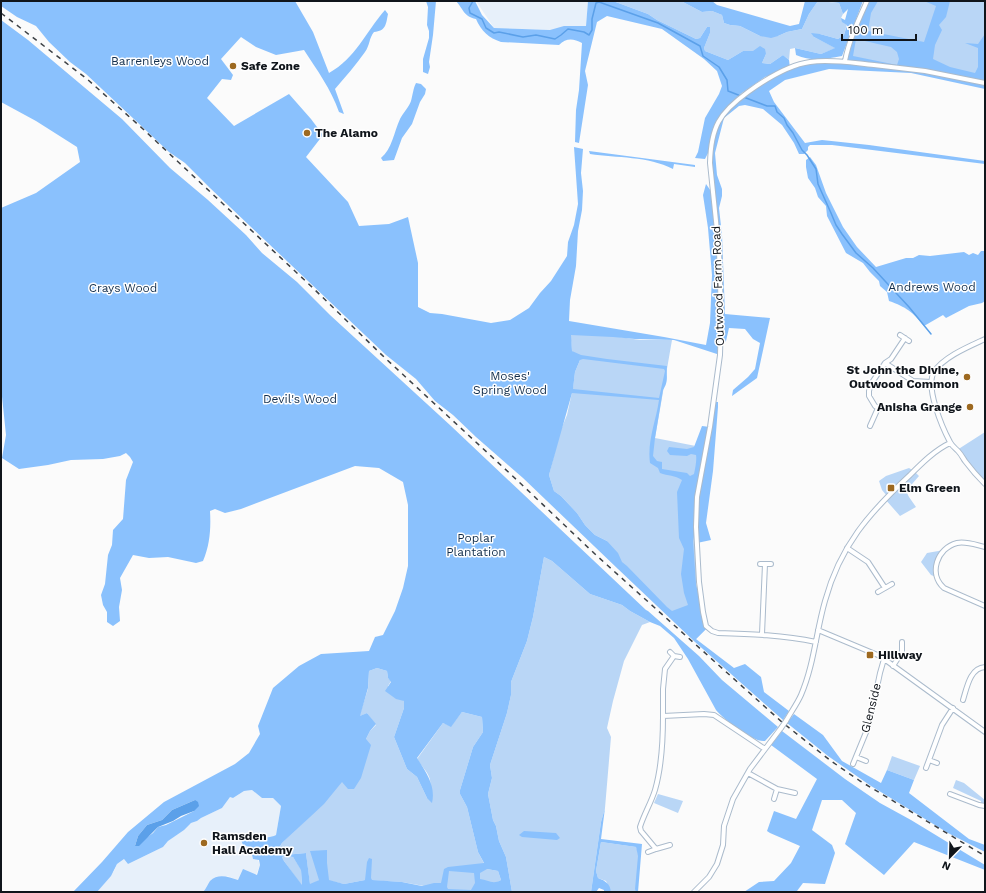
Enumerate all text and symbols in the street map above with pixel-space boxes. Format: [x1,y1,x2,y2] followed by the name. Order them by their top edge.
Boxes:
[842,16,916,42] scale bar
[848,23,883,37] text: 100 m
[111,54,209,68] park label: Barrenleys Wood
[241,59,300,73] place label: Safe Zone
[228,61,238,71] marker: Safe Zone
[315,126,378,140] place label: The Alamo
[302,128,312,138] marker: The Alamo
[709,226,727,346] street label: Outwood Farm Road
[888,280,976,294] park label: Andrews Wood
[89,281,157,295] park label: Crays Wood
[847,363,959,391] place label: St John the Divine, Outwood Common
[473,369,547,397] park label: Moses' Spring Wood
[962,372,972,382] marker: St John the Divine, Outwood Common
[263,392,337,406] park label: Devil's Wood
[877,400,962,414] place label: Anisha Grange
[965,402,975,412] marker: Anisha Grange
[899,481,960,495] place label: Elm Green
[886,483,896,493] marker: Elm Green
[446,531,506,559] park label: Poplar Plantation
[878,648,922,662] place label: Hillway
[865,650,875,660] marker: Hillway
[858,682,884,734] street label: Glenside
[212,829,293,857] place label: Ramsden Hall Academy
[930,837,970,877] north arrow
[199,838,209,848] marker: Ramsden Hall Academy
[940,858,953,873] text: N

